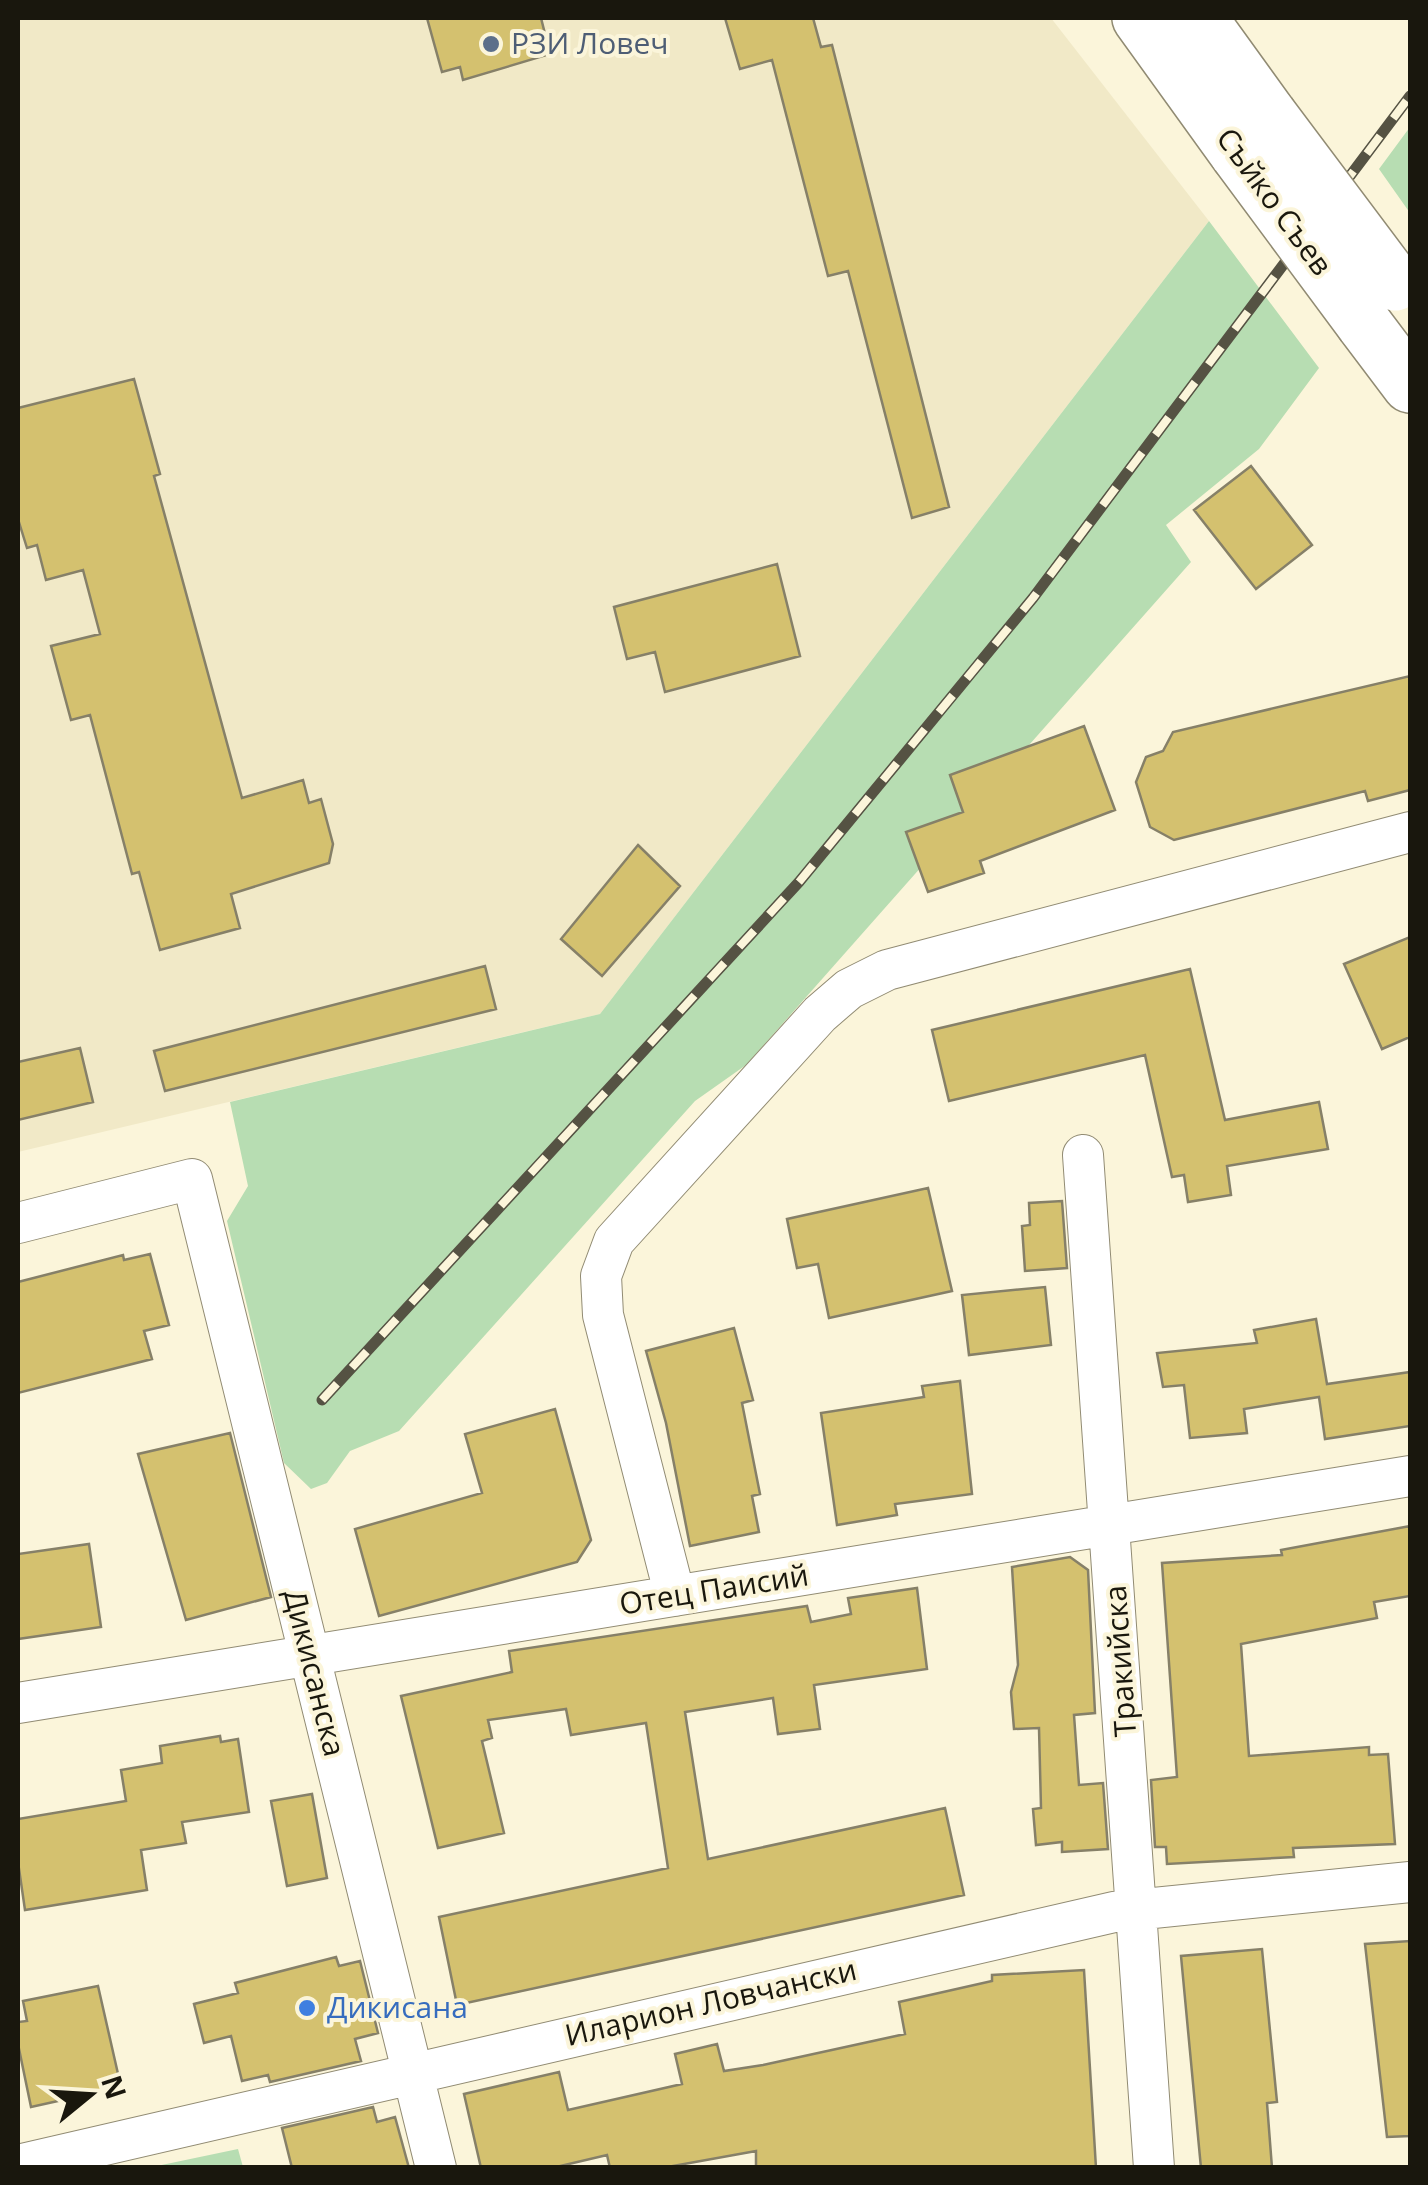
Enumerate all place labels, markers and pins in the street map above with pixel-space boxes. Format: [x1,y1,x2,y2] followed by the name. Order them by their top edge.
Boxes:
[511,22,669,63] place label: РЗИ Ловеч
[480,33,502,55] marker: РЗИ Ловеч
[327,1986,468,2027] place label: Дикисана
[296,1997,318,2019] marker: Дикисана

